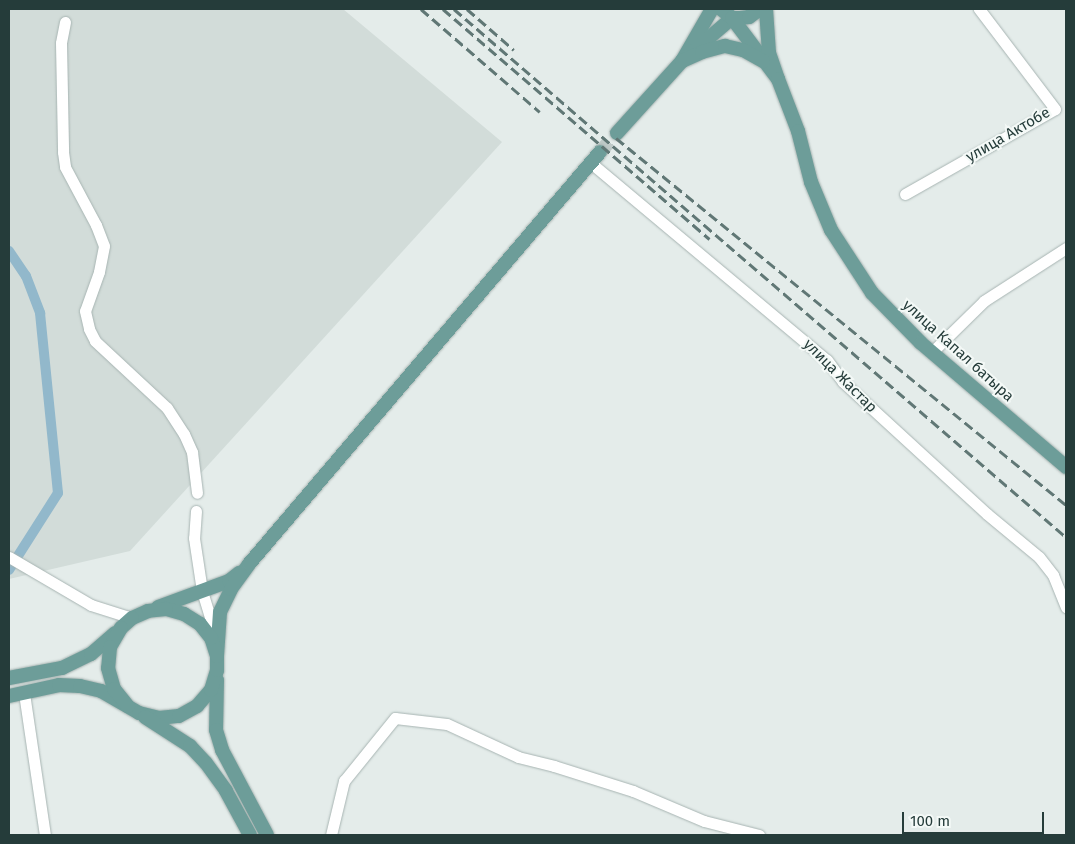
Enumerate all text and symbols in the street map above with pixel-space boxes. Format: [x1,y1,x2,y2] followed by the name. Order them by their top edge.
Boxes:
[963,104,1053,166] street label: улица Актобе
[899,296,1017,406] street label: улица Капал батыра
[800,336,880,416] street label: улица Жастар
[905,802,1048,834] scale bar
[910,812,950,830] text: 100 m

